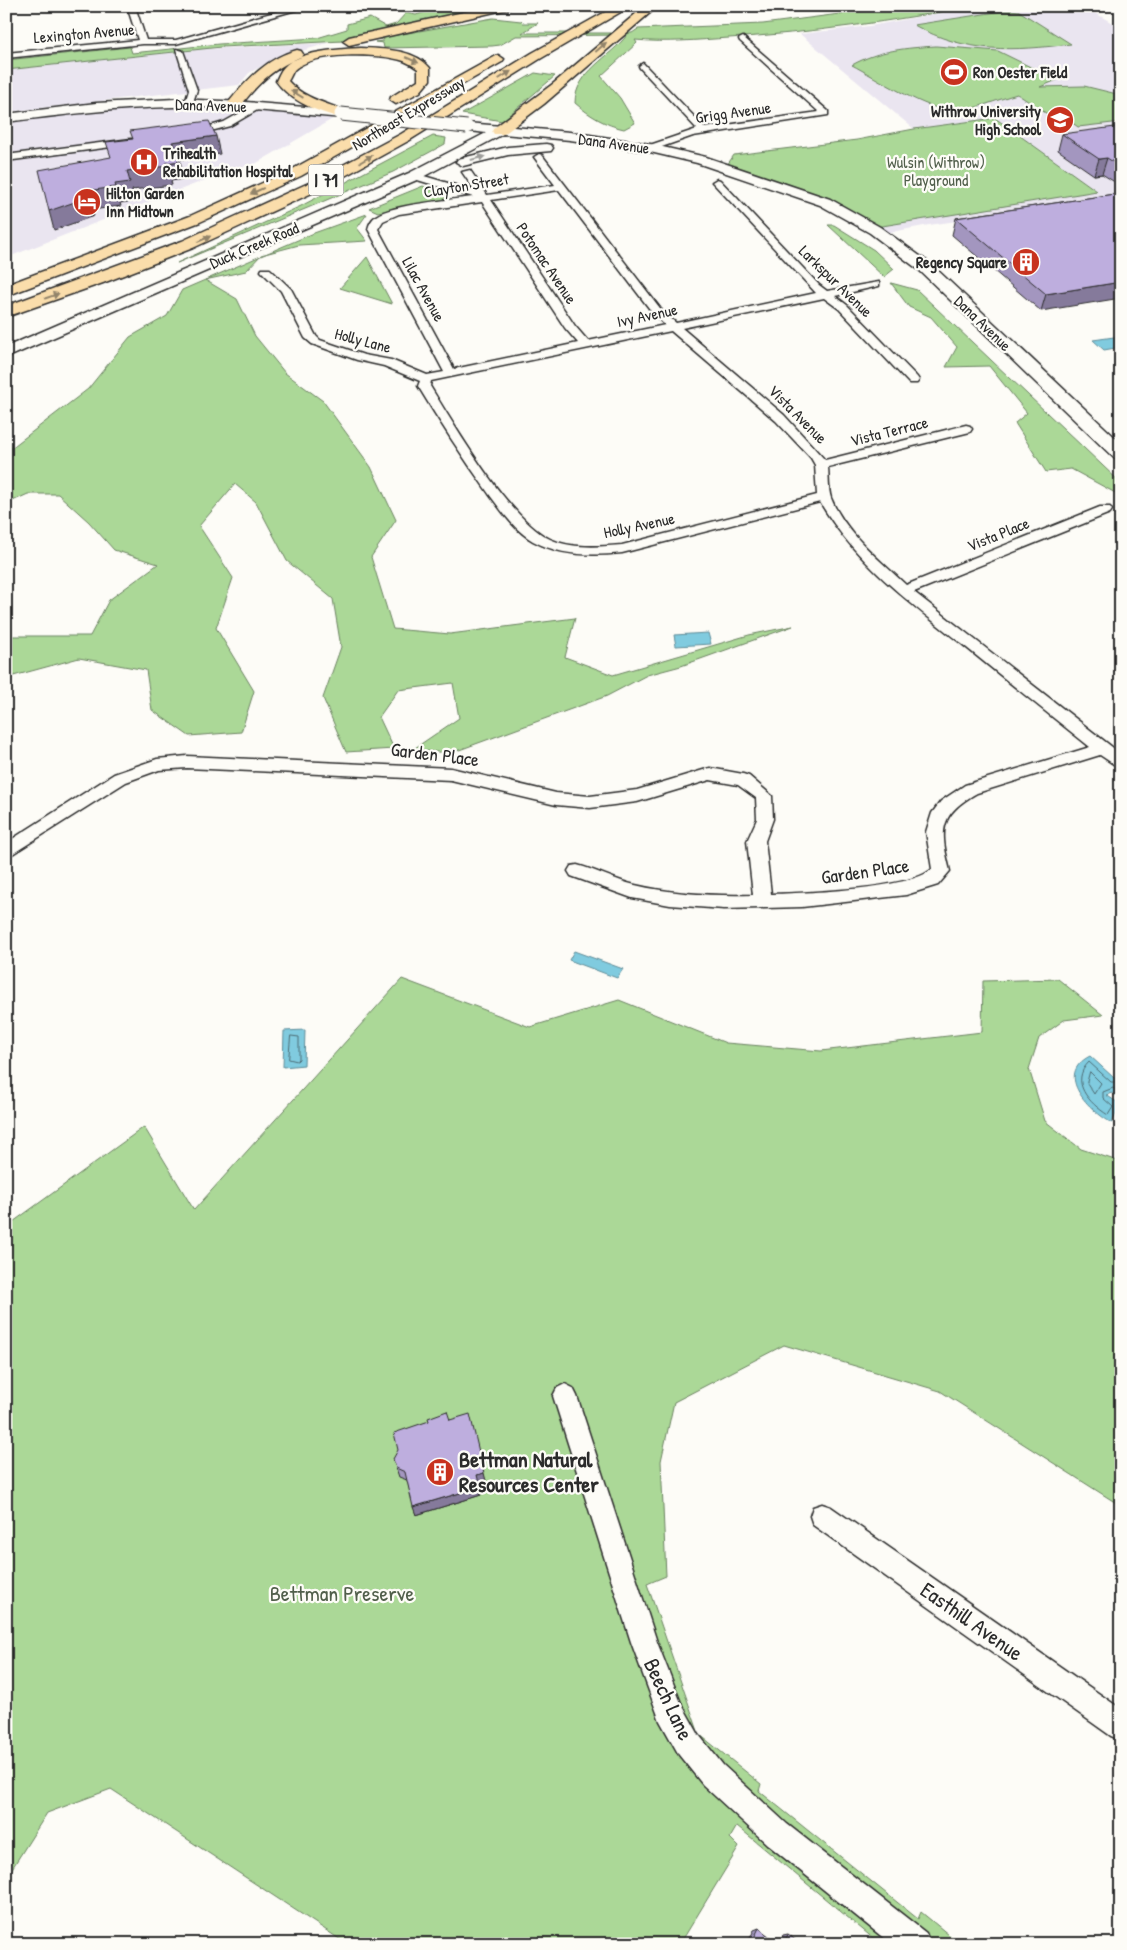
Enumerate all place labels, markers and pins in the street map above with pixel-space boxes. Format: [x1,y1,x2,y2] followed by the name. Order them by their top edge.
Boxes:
[939,57,969,87] sports icon: Ron Oester Field
[973,61,1068,83] place label: Ron Oester Field
[931,100,1042,141] place label: Withrow University High School
[1045,105,1075,135] school or university icon: Withrow University High School
[162,142,293,183] place label: Trihealth Rehabilitation Hospital
[129,147,159,177] hospital icon: Trihealth Rehabilitation Hospital
[106,182,184,222] place label: Hilton Garden Inn Midtown
[72,187,102,217] hotel icon: Hilton Garden Inn Midtown
[1011,247,1041,277] building icon: Regency Square
[916,251,1008,274] place label: Regency Square
[459,1444,599,1499] place label: Bettman Natural Resources Center
[425,1457,455,1487] building icon: Bettman Natural Resources Center

